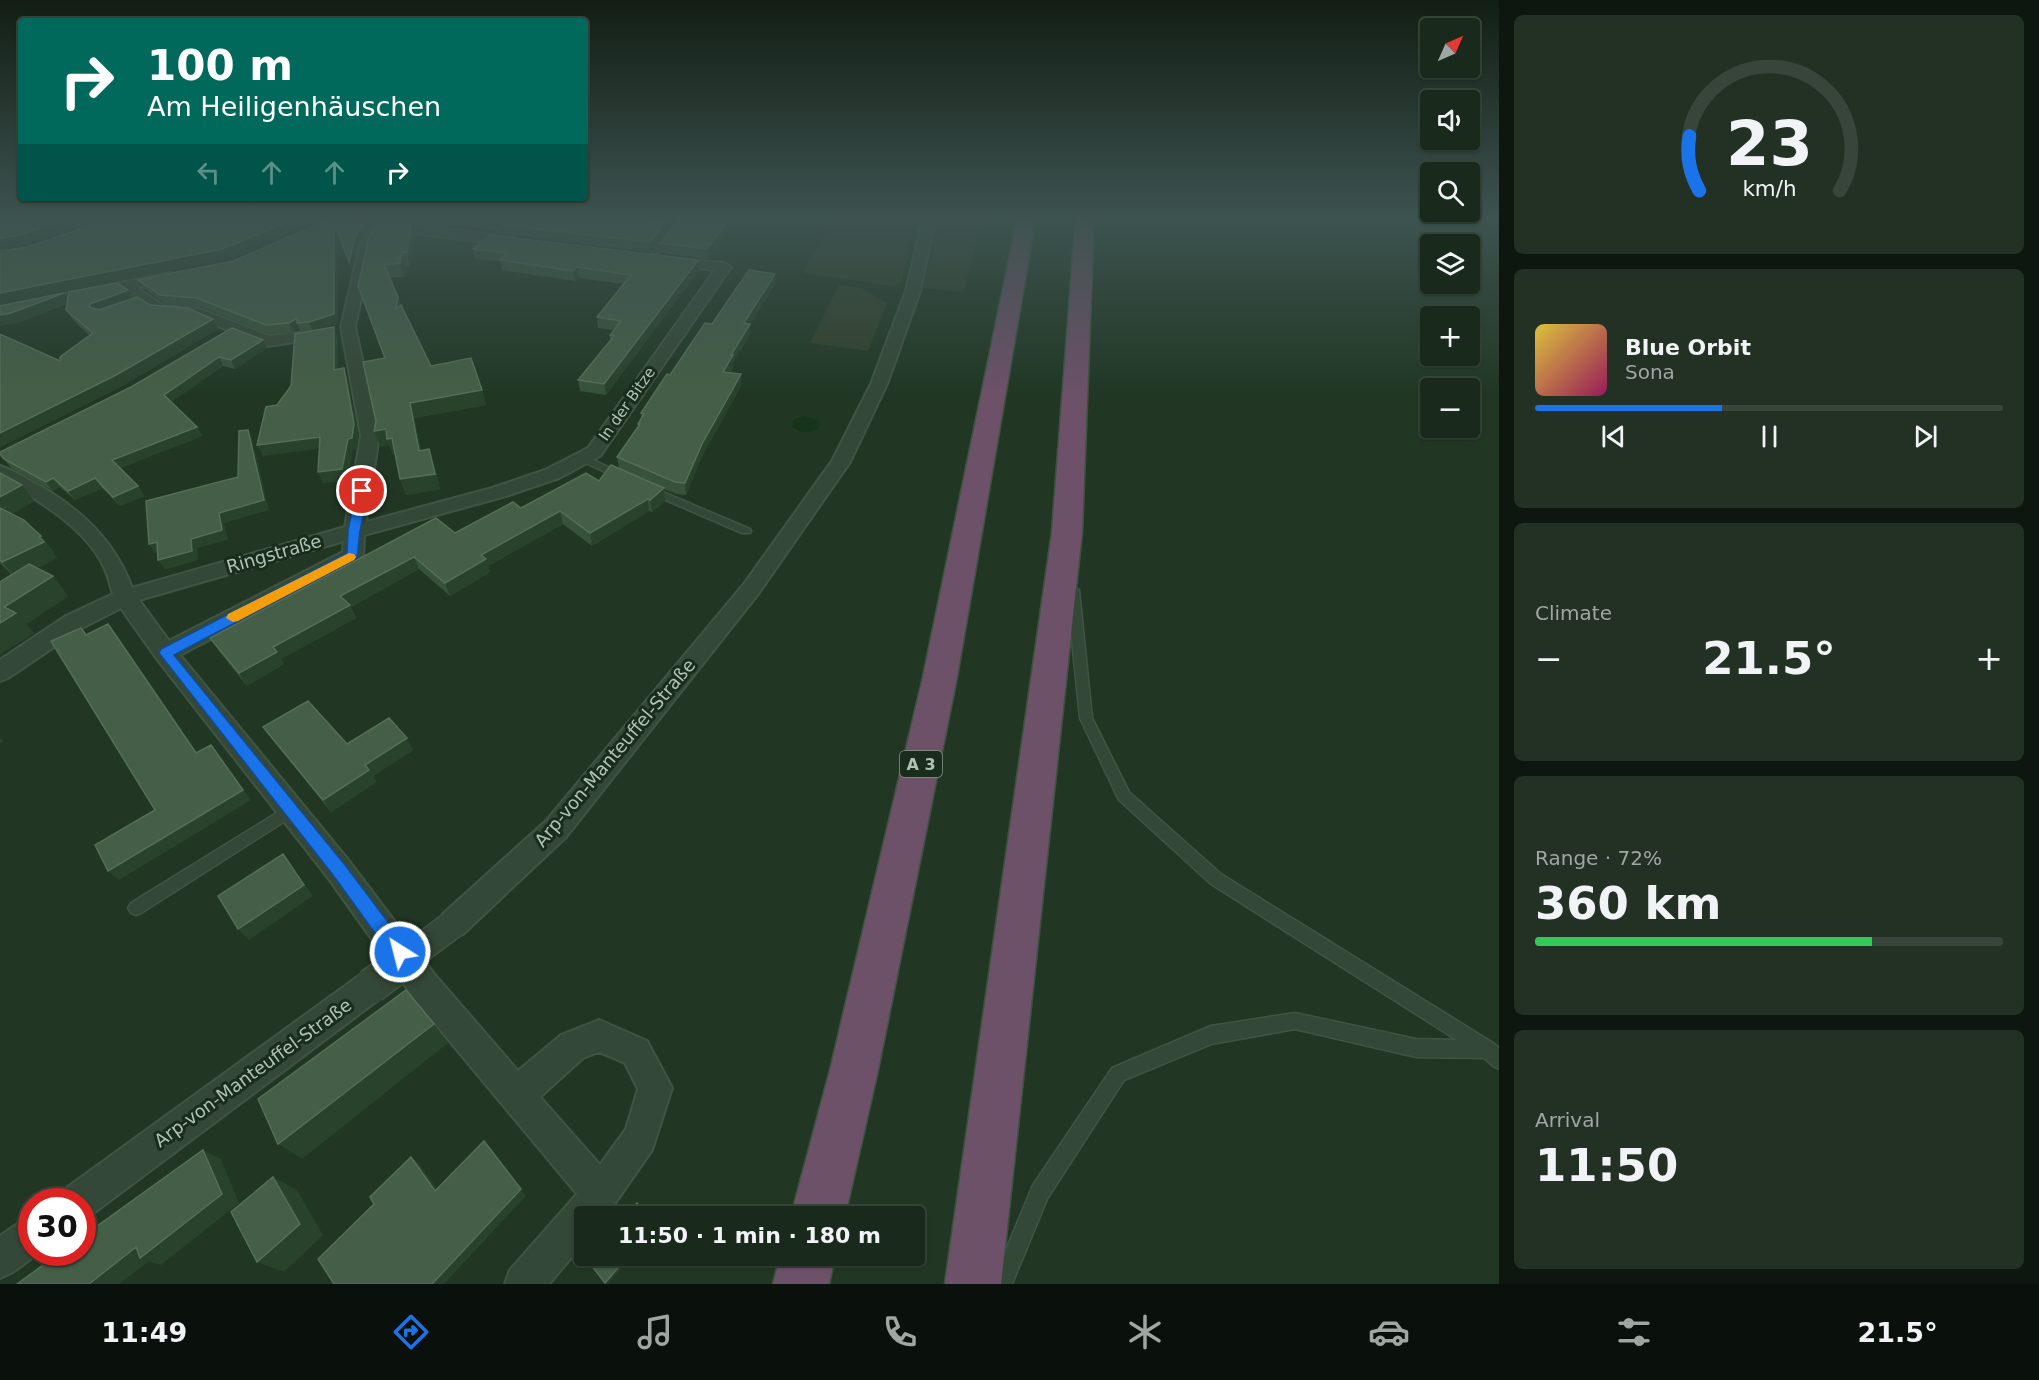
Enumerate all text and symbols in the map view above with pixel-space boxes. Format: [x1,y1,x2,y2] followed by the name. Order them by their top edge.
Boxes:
[1420,18,1480,78] north arrow
[1420,18,1480,438] map controls
[147,41,293,90] text: 100 m
[48,42,126,120] icon: right
[1420,90,1480,150] button: sound
[147,91,441,122] text: Am Heiligenhäuschen
[1726,108,1812,181] text: 23
[192,156,225,189] icon: left
[255,156,288,189] icon: ahead
[318,156,351,189] icon: ahead
[381,156,414,189] icon: right
[1420,162,1480,222] button: search
[1742,177,1796,202] text: km/h
[1420,234,1480,294] button: layers
[1420,306,1480,366] button: +
[1625,335,1751,360] text: Blue Orbit
[1625,360,1675,384] text: Sona
[595,364,659,444] street label: In der Bitze
[1420,378,1480,438] button: −
[1597,420,1630,453] icon: previous
[1753,420,1786,453] icon: pause
[1909,420,1942,453] icon: next
[336,465,387,516] pin
[345,474,378,507] icon: arrive
[224,530,324,577] street label: Ringstraße
[1535,601,1612,625] text: Climate
[1702,632,1836,685] text: 21.5°
[1535,639,1563,678] text: −
[1975,639,2003,678] text: +
[530,655,699,851] street label: Arp-von-Manteuffel-Straße
[900,751,942,777] road number: A 3
[1535,846,1662,870] text: Range · 72%
[1535,877,1721,930] text: 360 km
[368,920,432,984] position arrow
[150,994,355,1151] street label: Arp-von-Manteuffel-Straße
[1535,1108,1600,1132] text: Arrival
[1535,1139,1678,1192] text: 11:50
[18,1188,96,1266] speed limit sign: 30
[618,1223,881,1248] text: 11:50 · 1 min · 180 m
[390,1311,432,1353] icon: directions
[634,1311,676,1353] icon: music
[879,1311,921,1353] icon: phone
[1124,1311,1166,1353] icon: climate
[1368,1311,1410,1353] icon: car
[1613,1311,1655,1353] icon: filters
[101,1317,187,1348] text: 11:49
[1858,1317,1938,1348] text: 21.5°

